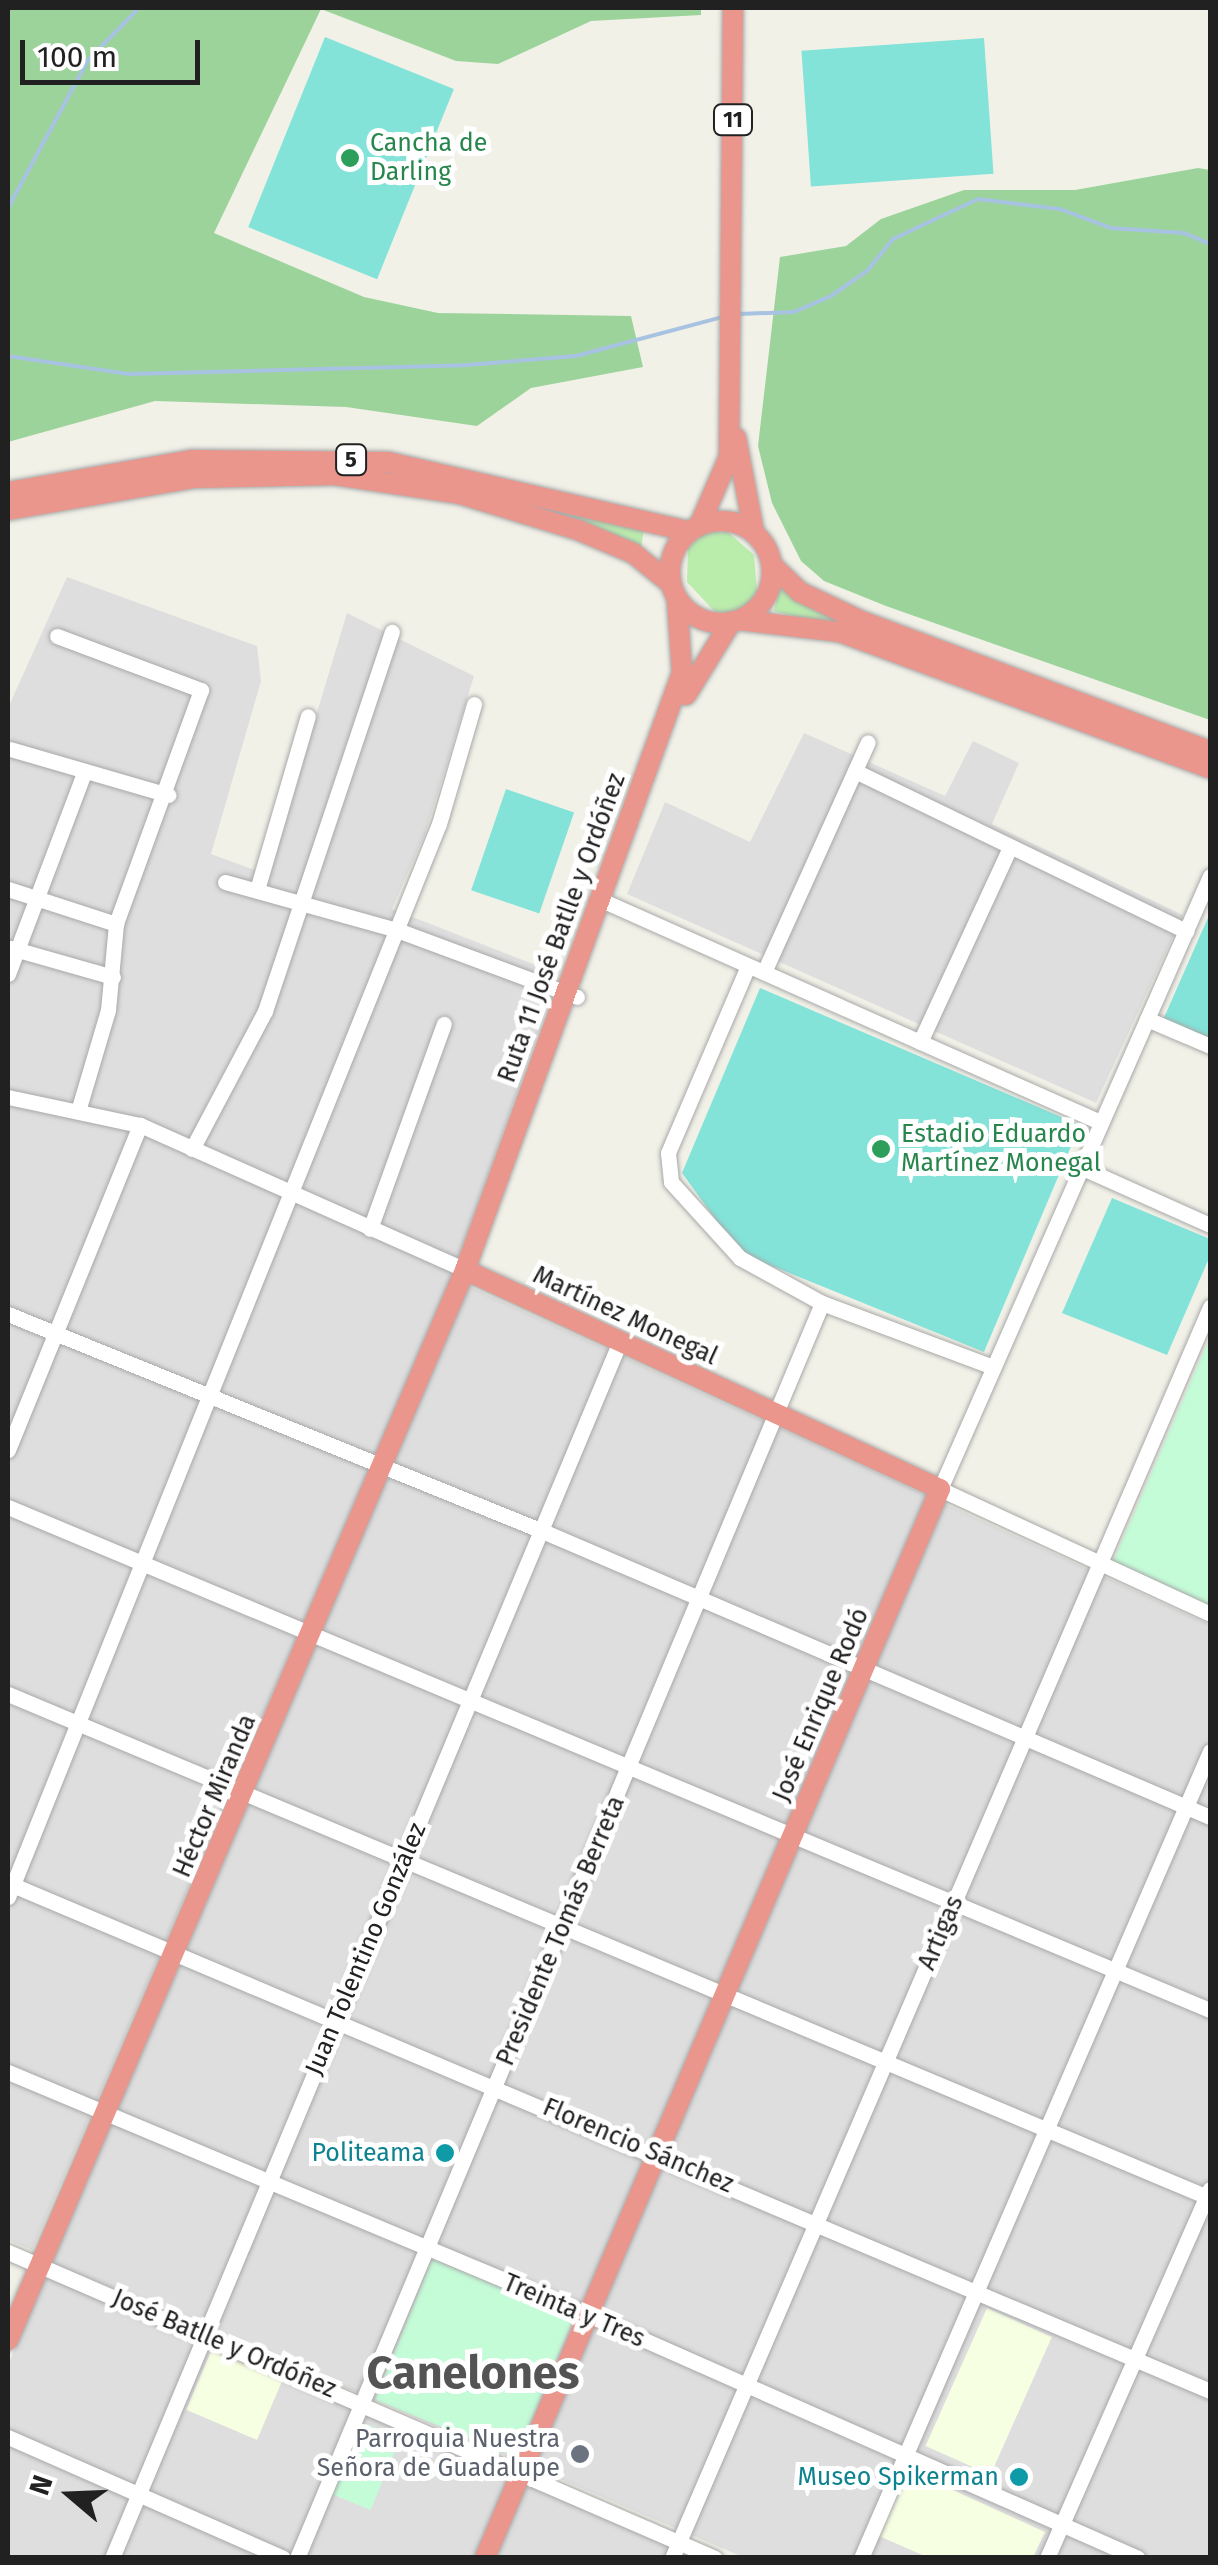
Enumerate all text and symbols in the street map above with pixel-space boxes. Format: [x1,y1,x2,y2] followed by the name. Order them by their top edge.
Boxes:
[25,20,205,82] scale bar
[37,39,117,75] text: 100 m
[710,103,756,137] road number: 11
[370,129,487,188] place label: Cancha de Darling
[339,147,361,169] marker: Cancha de Darling
[334,443,368,477] road number: 5
[492,769,632,1087] street label: Ruta 11 José Batlle y Ordóñez
[901,1120,1101,1179] place label: Estadio Eduardo Martínez Monegal
[870,1138,892,1160] marker: Estadio Eduardo Martínez Monegal
[528,1260,722,1372] street label: Martínez Monegal
[767,1604,875,1806] street label: José Enrique Rodó
[167,1710,263,1882] street label: Héctor Miranda
[491,1792,631,2070] street label: Presidente Tomás Berreta
[299,1818,433,2080] street label: Juan Tolentino González
[912,1891,970,1975] street label: Artigas
[538,2092,738,2200] street label: Florencio Sánchez
[312,2138,425,2168] place label: Politeama
[434,2142,456,2164] marker: Politeama
[499,2268,649,2354] street label: Treinta y Tres
[108,2283,340,2405] street label: José Batlle y Ordóñez
[367,2347,579,2401] district label: Canelones
[317,2425,560,2484] place label: Parroquia Nuestra Señora de Guadalupe
[569,2443,591,2465] marker: Parroquia Nuestra Señora de Guadalupe
[20,2445,120,2545] north arrow
[797,2462,999,2492] place label: Museo Spikerman
[1008,2466,1030,2488] marker: Museo Spikerman
[23,2471,60,2499] text: N

